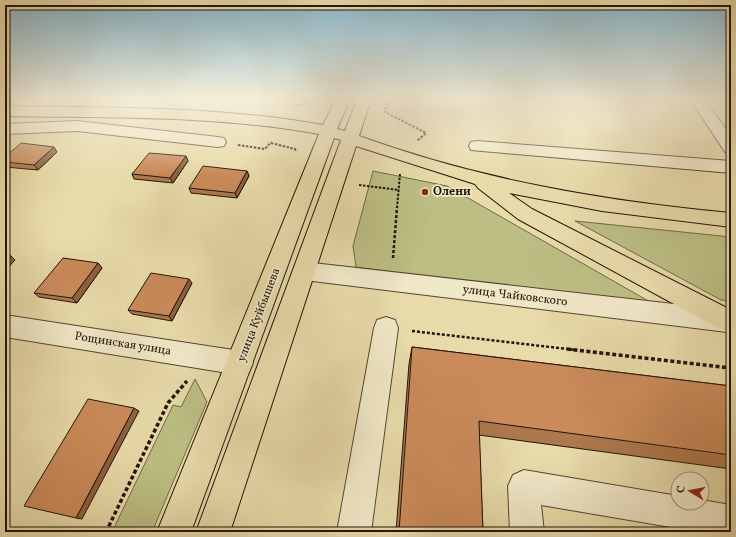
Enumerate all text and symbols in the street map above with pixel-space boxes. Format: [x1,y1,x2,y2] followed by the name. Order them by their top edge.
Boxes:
[433,184,471,200] place label: Олени
[420,187,430,197] marker: Олени
[234,266,284,364] street label: улица Куйбышева
[462,282,568,310] street label: улица Чайковского
[74,328,172,360] street label: Рощинская улица
[670,471,710,511] north arrow
[674,485,690,494] text: С

